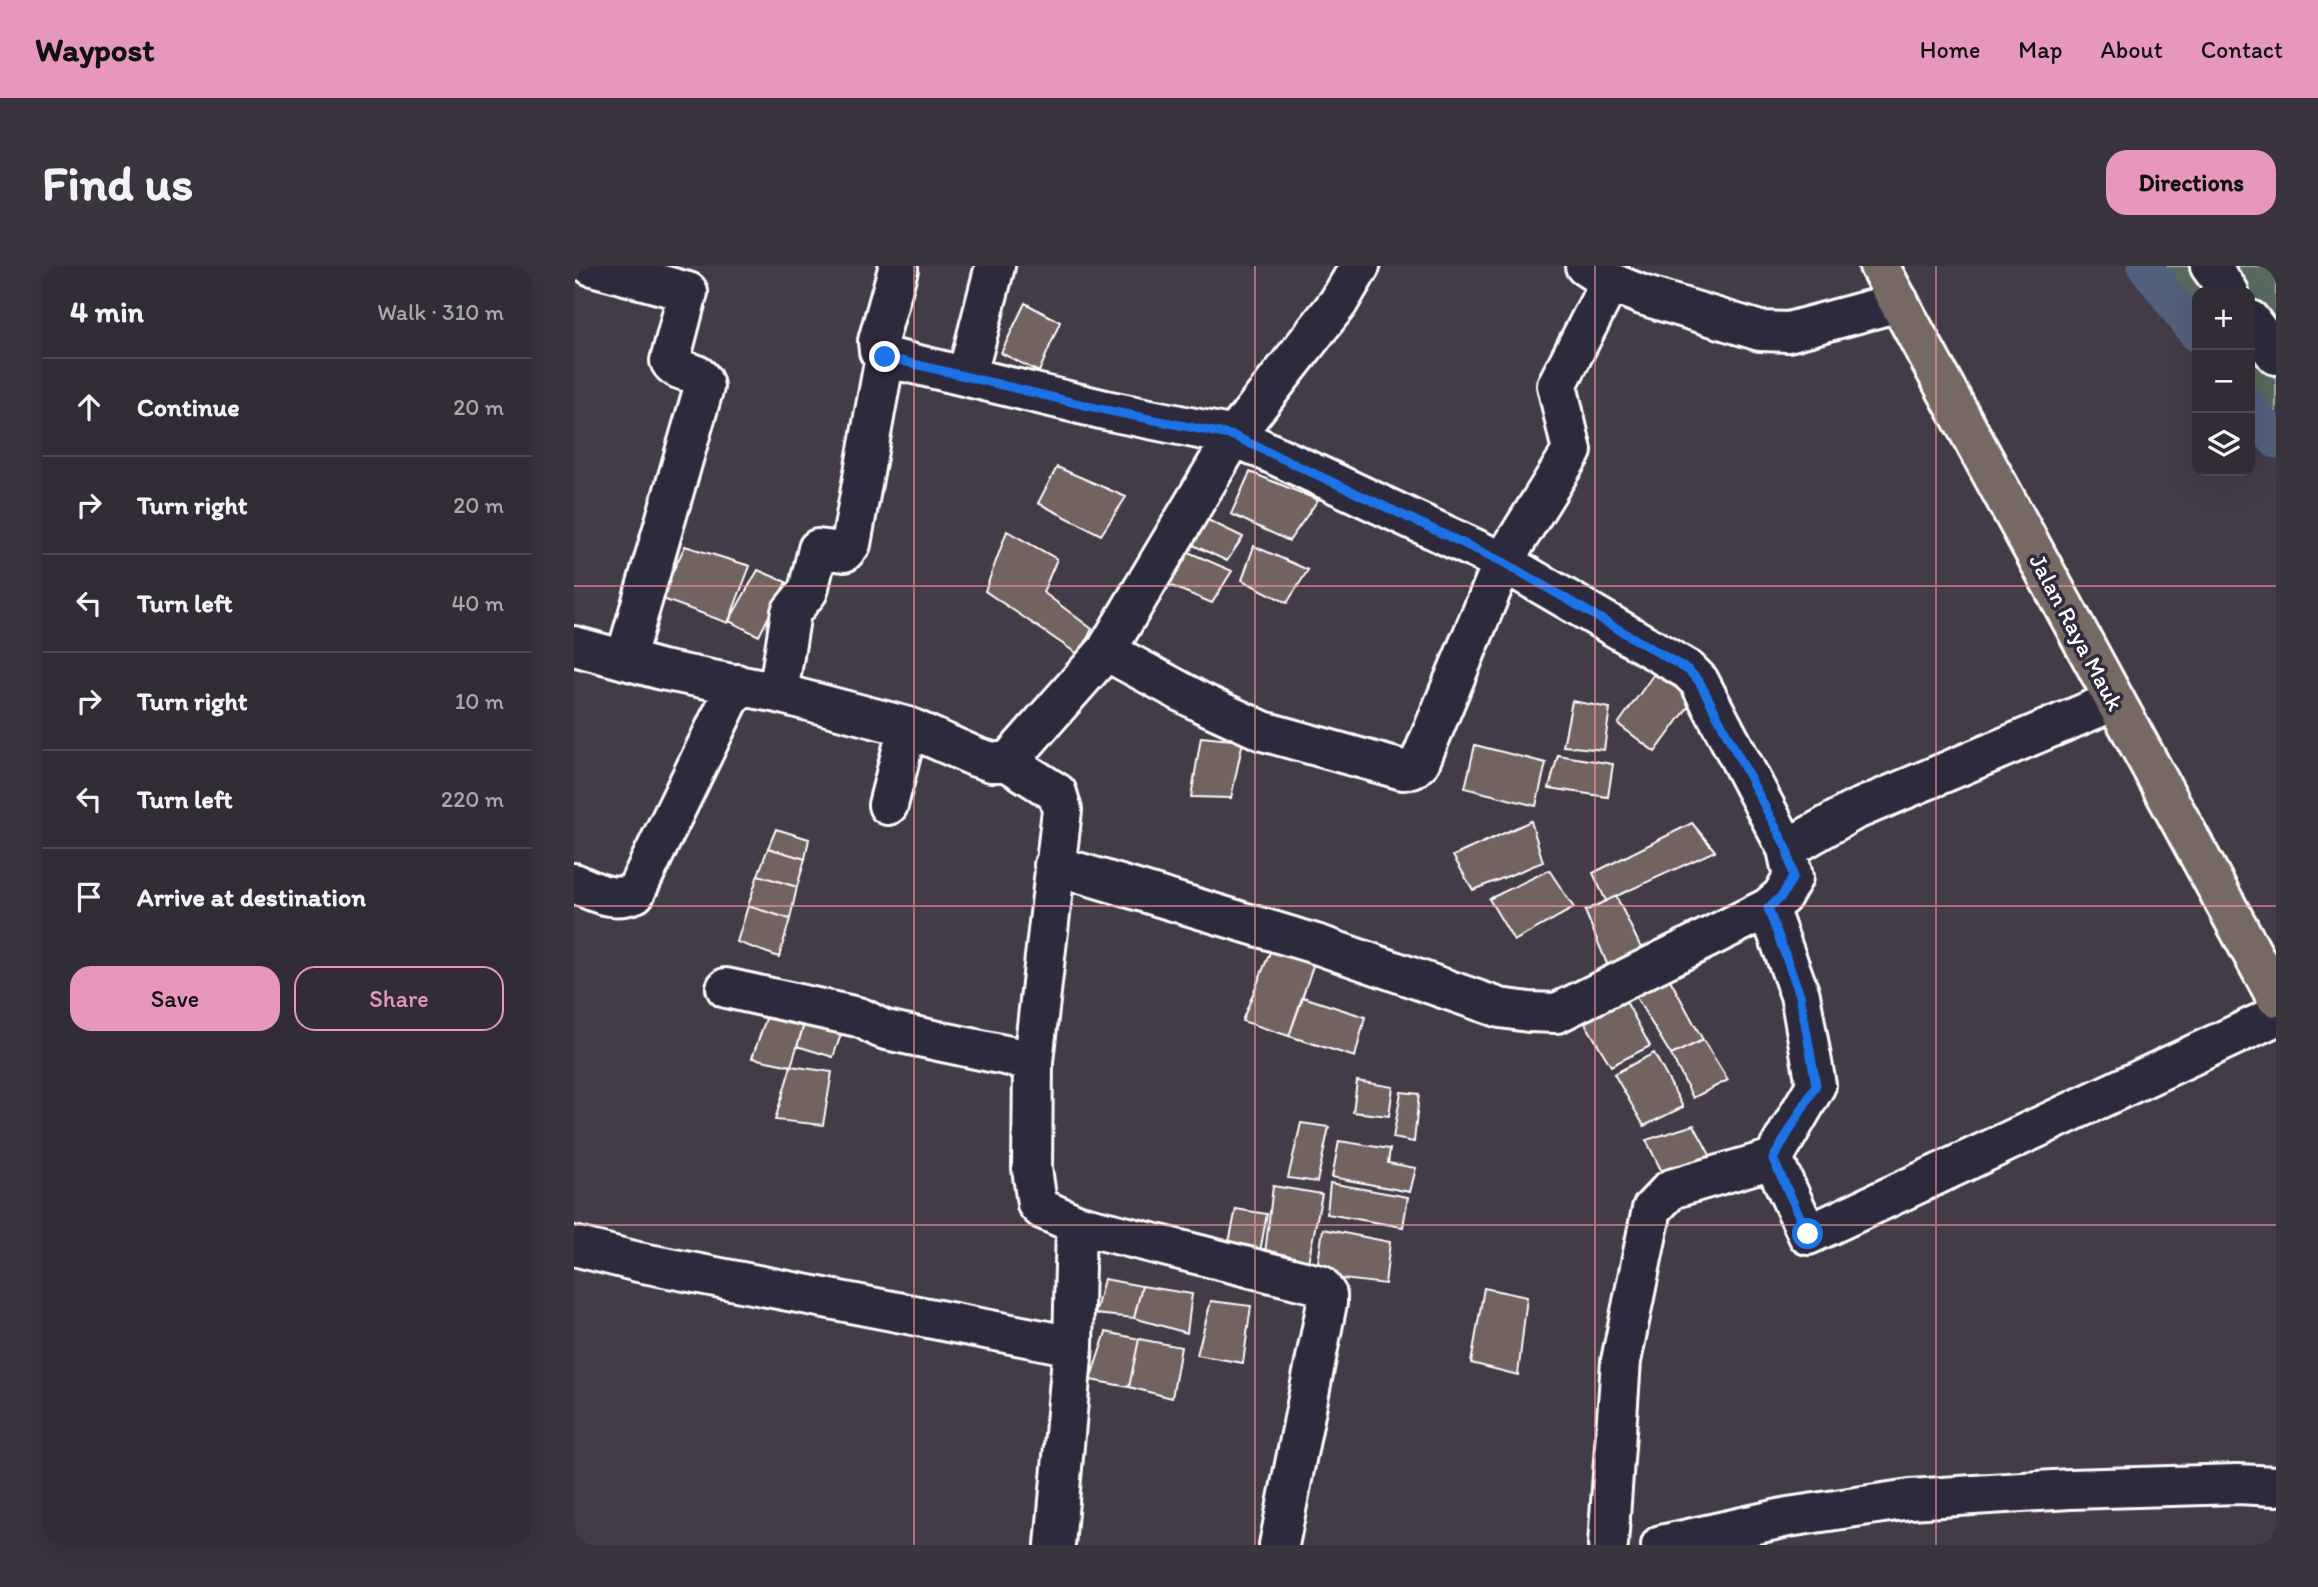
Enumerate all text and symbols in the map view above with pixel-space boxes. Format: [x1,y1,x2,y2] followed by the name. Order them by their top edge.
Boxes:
[35,30,155,69] text: Waypost
[1920,35,1980,64] text: Home
[2018,35,2062,64] text: Map
[2100,35,2163,64] text: About
[2201,35,2283,64] text: Contact
[2106,150,2276,215] button: Directions
[42,153,193,212] text: Find us
[2192,287,2255,476] map controls
[2192,287,2255,350] button: +
[70,293,144,330] text: 4 min
[377,298,504,326] text: Walk · 310 m
[869,341,900,372] route end
[2192,350,2255,413] button: −
[70,388,108,426] icon: ahead
[137,391,240,423] text: Continue
[453,393,504,421] text: 20 m
[2192,413,2255,476] button: layers
[70,486,108,524] icon: right
[137,489,248,521] text: Turn right
[453,491,504,519] text: 20 m
[2023,549,2131,716] street label: Jalan Raya Mauk
[70,584,108,622] icon: left
[137,587,233,619] text: Turn left
[451,589,504,617] text: 40 m
[70,682,108,720] icon: right
[137,685,248,717] text: Turn right
[455,687,504,715] text: 10 m
[70,780,108,818] icon: left
[137,783,233,815] text: Turn left
[441,785,504,813] text: 220 m
[70,878,108,916] icon: arrive
[137,881,366,913] text: Arrive at destination
[70,966,280,1031] button: Save
[294,966,504,1031] button: Share
[1792,1218,1823,1249] route start

